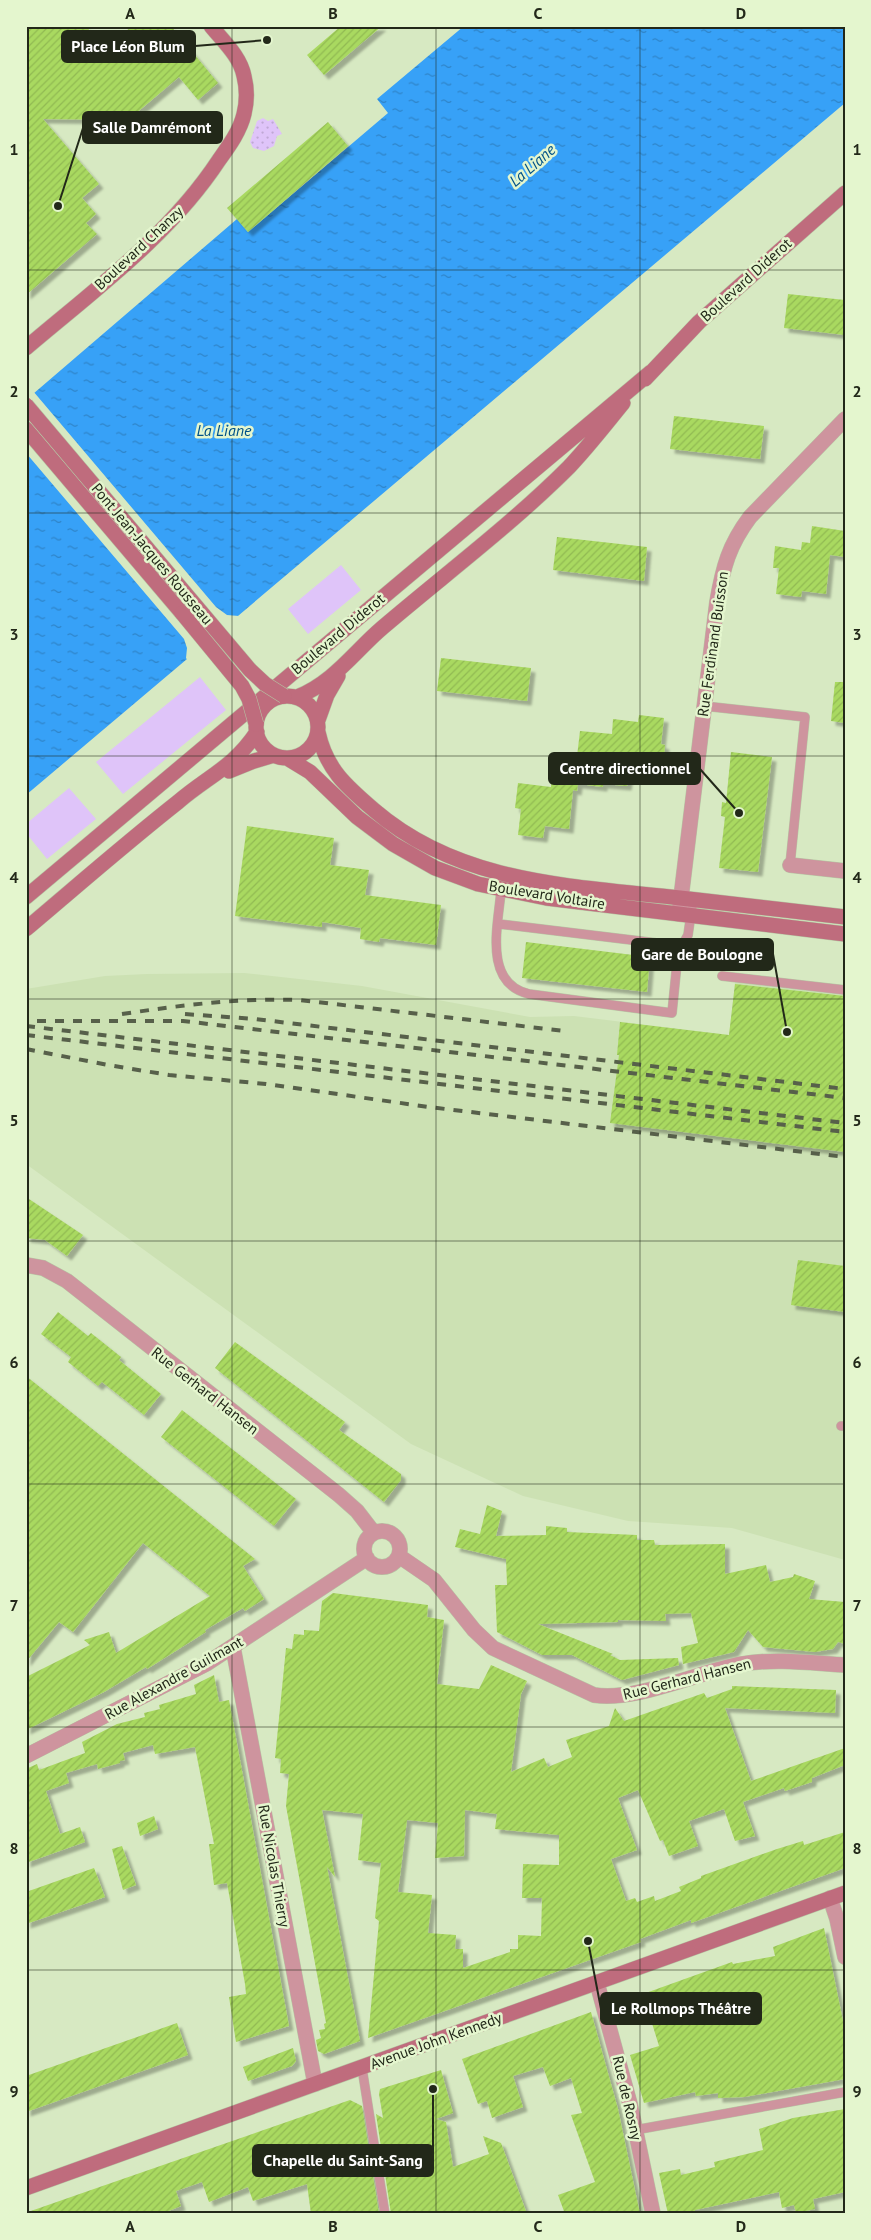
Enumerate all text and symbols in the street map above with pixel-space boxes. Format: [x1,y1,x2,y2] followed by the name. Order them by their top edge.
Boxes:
[125,3,135,23] text: A
[328,3,338,23] text: B
[534,3,543,23] text: C
[736,3,746,23] text: D
[62,31,195,62] callout: Place Léon Blum
[71,36,185,56] text: Place Léon Blum
[83,112,222,143] callout: Salle Damrémont
[93,117,212,137] text: Salle Damrémont
[9,139,19,159] text: 1
[505,139,560,191] water label: La Liane
[852,139,862,159] text: 1
[90,202,187,294] street label: Boulevard Chanzy
[696,234,795,326] street label: Boulevard Diderot
[9,381,19,401] text: 2
[852,381,862,401] text: 2
[197,420,252,440] water label: La Liane
[88,479,217,628] street label: Pont Jean-Jacques Rousseau
[693,570,732,718] street label: Rue Ferdinand Buisson
[287,589,388,678] street label: Boulevard Diderot
[9,624,19,644] text: 3
[852,624,862,644] text: 3
[549,753,700,784] callout: Centre directionnel
[560,758,691,778] text: Centre directionnel
[9,867,19,887] text: 4
[852,867,862,887] text: 4
[488,876,606,913] street label: Boulevard Voltaire
[632,939,773,970] callout: Gare de Boulogne
[641,944,763,964] text: Gare de Boulogne
[9,1110,19,1130] text: 5
[852,1110,862,1130] text: 5
[148,1343,263,1438] street label: Rue Gerhard Hansen
[9,1352,19,1372] text: 6
[852,1352,862,1372] text: 6
[9,1595,19,1615] text: 7
[852,1595,862,1615] text: 7
[101,1632,246,1723] street label: Rue Alexandre Guilmant
[621,1653,753,1704] street label: Rue Gerhard Hansen
[254,1803,295,1929] street label: Rue Nicolas Thierry
[9,1838,19,1858] text: 8
[852,1838,862,1858] text: 8
[601,1993,761,2024] callout: Le Rollmops Théâtre
[611,1998,751,2018] text: Le Rollmops Théâtre
[367,2008,504,2073] street label: Avenue John Kennedy
[609,2054,646,2142] street label: Rue de Rosny
[9,2081,19,2101] text: 9
[852,2081,862,2101] text: 9
[253,2145,433,2176] callout: Chapelle du Saint-Sang
[263,2150,423,2170] text: Chapelle du Saint-Sang
[125,2216,135,2236] text: A
[328,2216,338,2236] text: B
[534,2216,543,2236] text: C
[736,2216,746,2236] text: D

